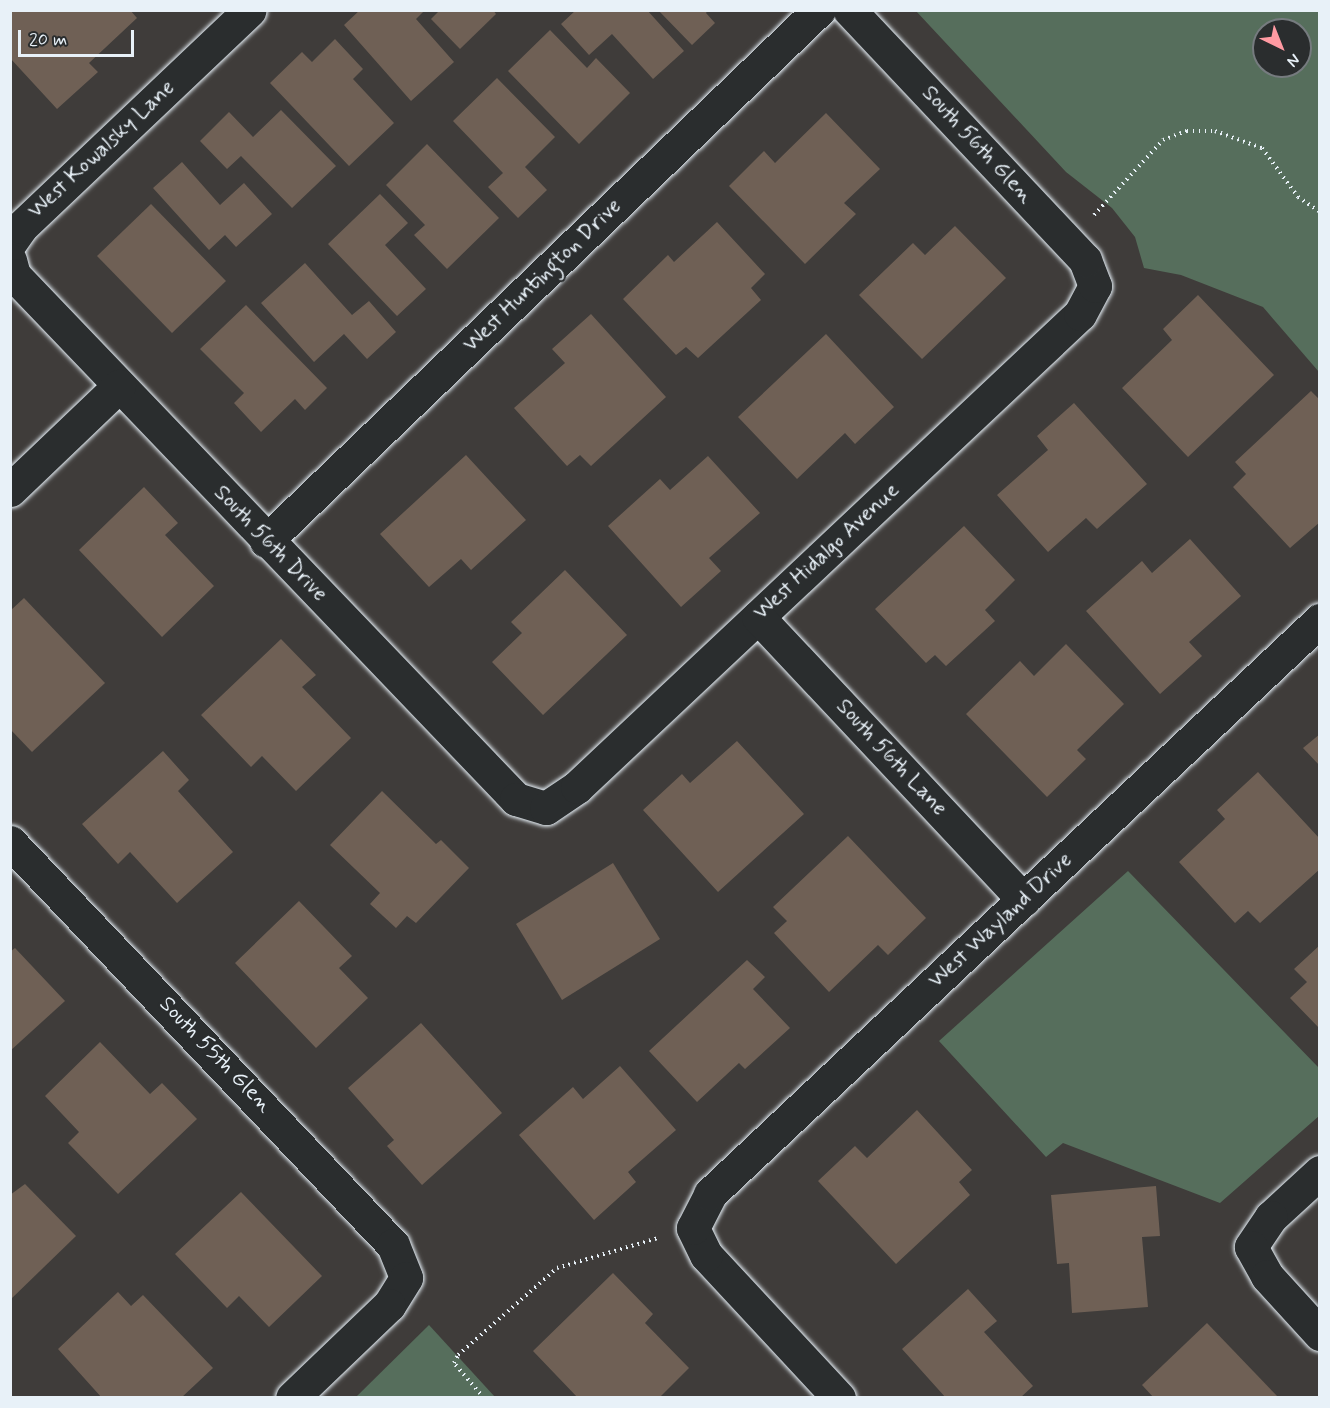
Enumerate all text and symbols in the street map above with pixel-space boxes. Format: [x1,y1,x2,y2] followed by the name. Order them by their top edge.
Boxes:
[21,18,136,56] scale bar
[1252,18,1312,78] north arrow
[29,28,67,52] text: 20 m
[1282,49,1304,71] text: N
[23,75,181,225] street label: West Kowalsky Lane
[916,81,1038,209] street label: South 56th Glen
[459,194,627,358] street label: West Huntington Drive
[749,478,905,626] street label: West Hidalgo Avenue
[208,480,332,608] street label: South 56th Drive
[830,694,952,822] street label: South 56th Lane
[924,848,1078,994] street label: West Wayland Drive
[153,991,277,1119] street label: South 55th Glen

